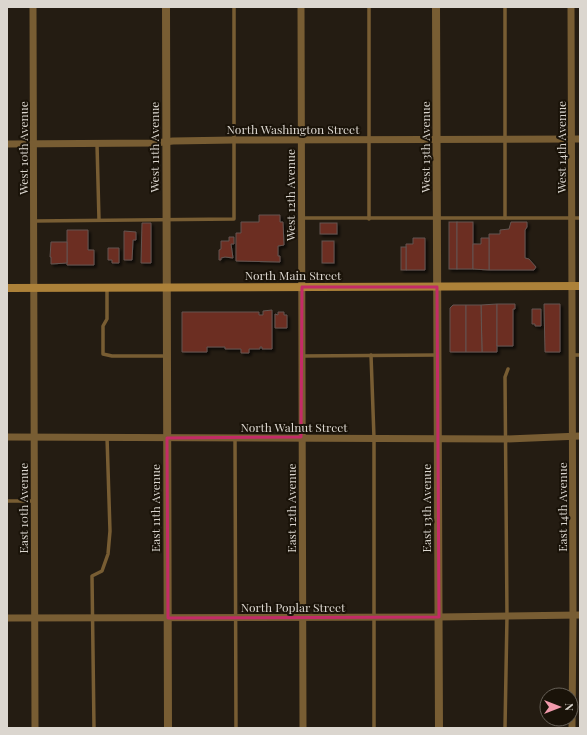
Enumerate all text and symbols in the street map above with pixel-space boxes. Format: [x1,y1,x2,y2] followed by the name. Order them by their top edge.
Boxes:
[15,101,31,196] street label: West 10th Avenue
[417,101,433,194] street label: West 13th Avenue
[553,101,569,194] street label: West 14th Avenue
[146,102,162,193] street label: West 11th Avenue
[227,121,360,137] street label: North Washington Street
[282,149,298,242] street label: West 12th Avenue
[245,267,342,283] street label: North Main Street
[240,419,348,435] street label: North Walnut Street
[554,462,570,552] street label: East 14th Avenue
[15,463,31,553] street label: East 10th Avenue
[283,463,299,553] street label: East 12th Avenue
[147,464,163,552] street label: East 11th Avenue
[418,464,434,552] street label: East 13th Avenue
[241,599,346,615] street label: North Poplar Street
[539,687,579,727] north arrow
[562,703,577,711] text: N

